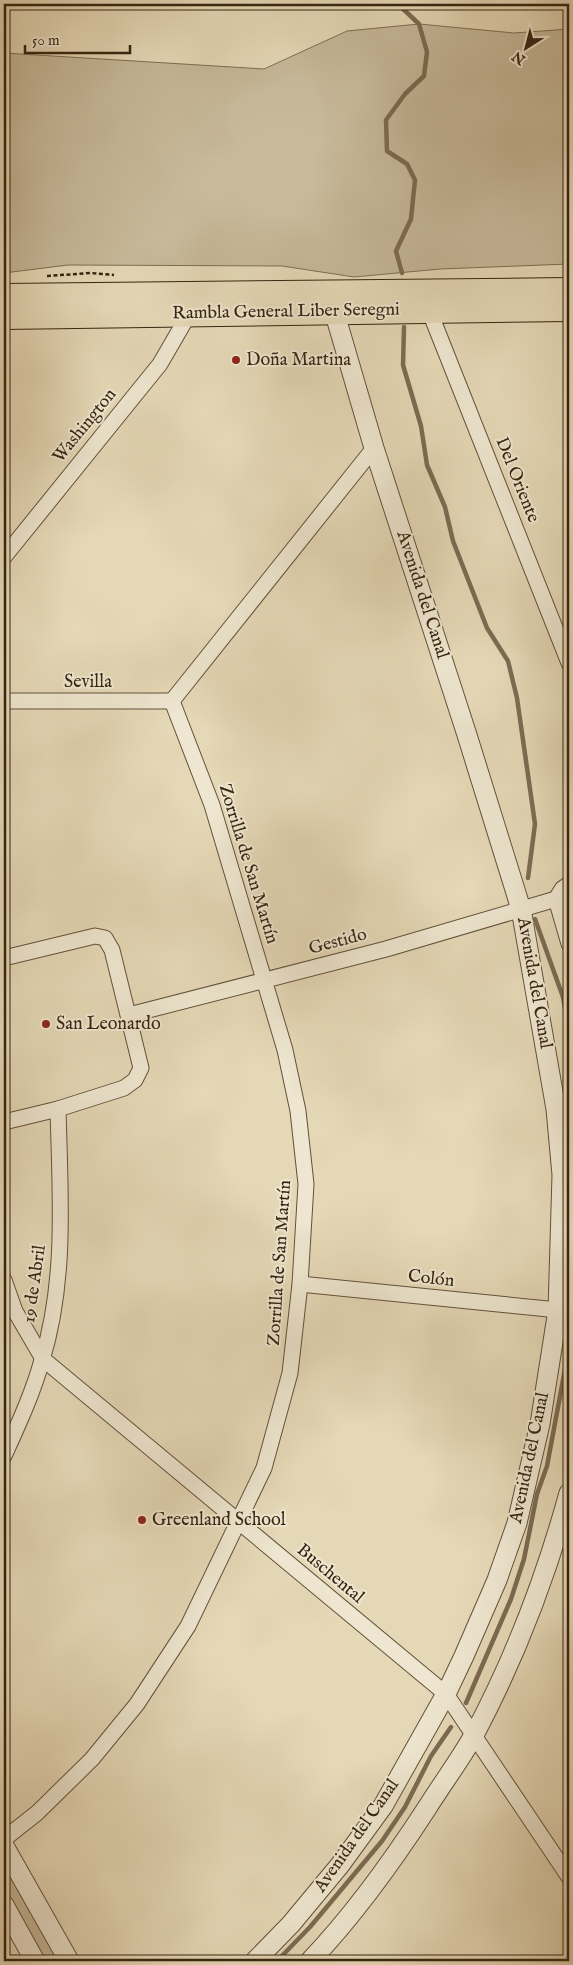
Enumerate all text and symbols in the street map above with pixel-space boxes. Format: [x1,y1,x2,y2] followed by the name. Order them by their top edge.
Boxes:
[25,22,130,54] scale bar
[500,22,550,72] north arrow
[32,31,60,50] text: 50 m
[509,47,530,69] text: N
[172,299,400,325] street label: Rambla General Liber Seregni
[246,349,351,372] place label: Doña Martina
[230,354,242,366] marker: Doña Martina
[48,384,122,468] street label: Washington
[489,434,545,526] street label: Del Oriente
[390,527,454,662] street label: Avenida del Canal
[64,671,112,694] street label: Sevilla
[213,781,283,947] street label: Zorrilla de San Martín
[511,914,557,1051] street label: Avenida del Canal
[306,923,370,961] street label: Gestido
[56,1013,161,1036] place label: San Leonardo
[40,1018,52,1030] marker: San Leonardo
[263,1179,297,1347] street label: Zorrilla de San Martín
[18,1244,52,1324] street label: 19 de Abril
[407,1265,456,1293] street label: Colón
[505,1390,555,1527] street label: Avenida del Canal
[152,1509,286,1532] place label: Greenland School
[136,1514,148,1526] marker: Greenland School
[291,1539,369,1609] street label: Buschental
[309,1775,405,1898] street label: Avenida del Canal

